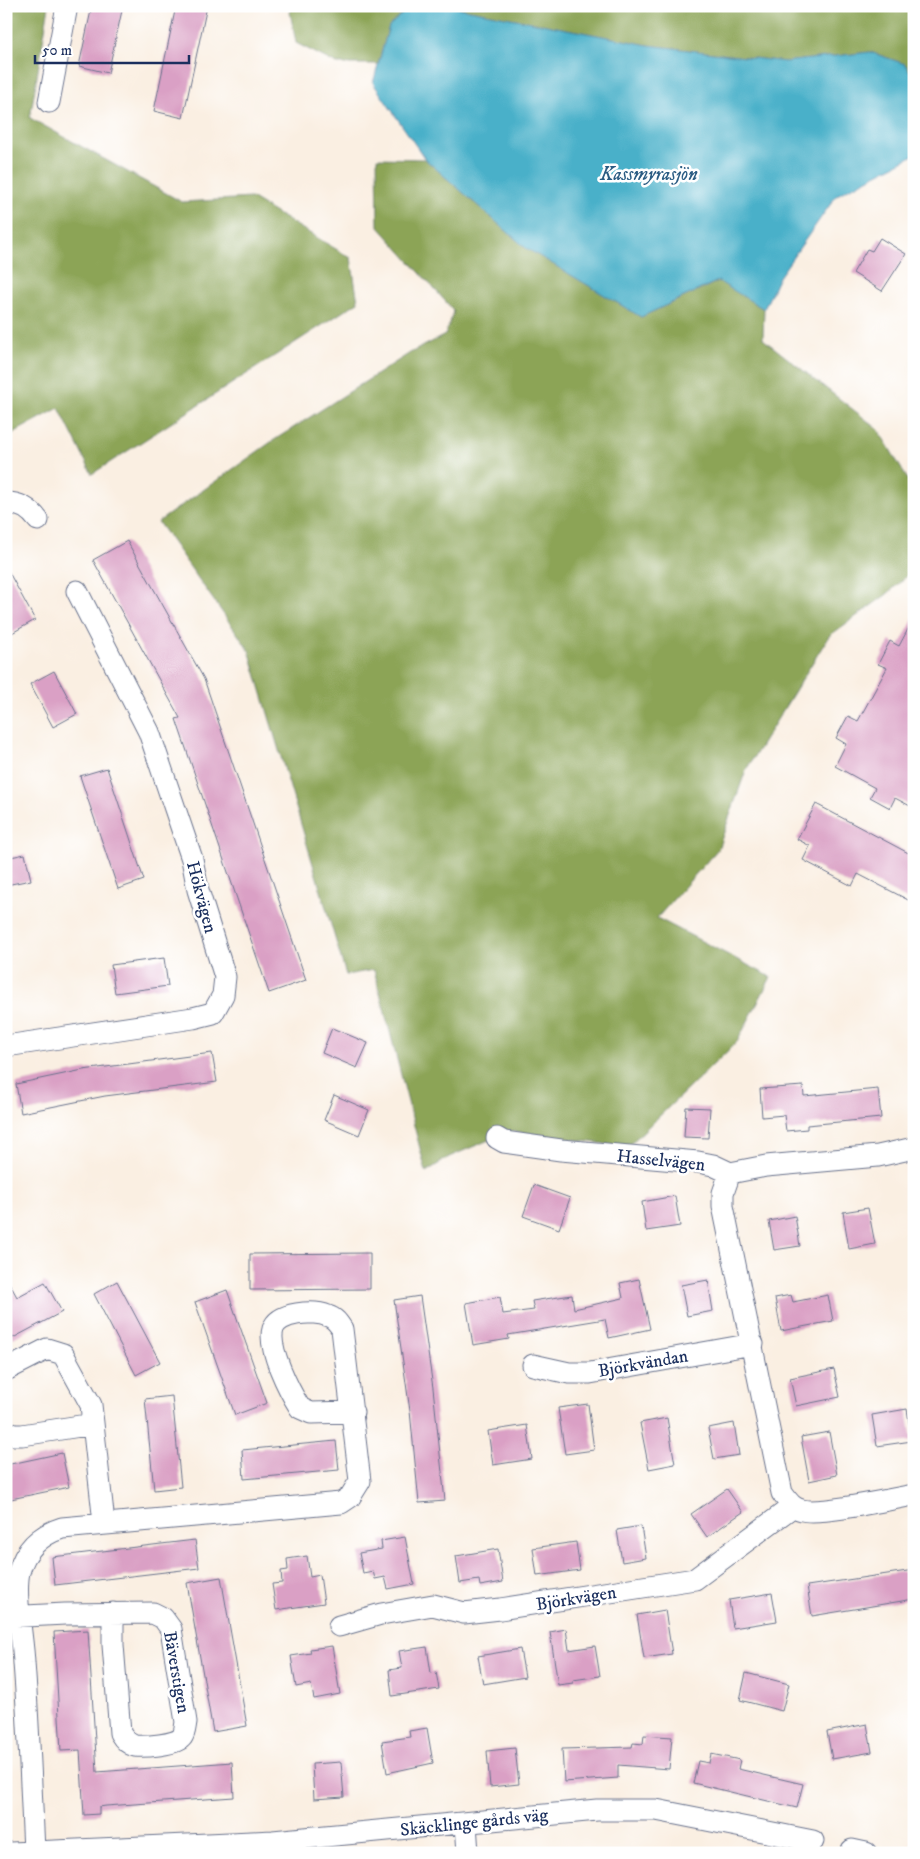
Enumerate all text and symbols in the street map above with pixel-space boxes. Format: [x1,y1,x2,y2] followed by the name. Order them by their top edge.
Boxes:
[35,32,189,64] scale bar
[42,41,72,60] text: 50 m
[599,163,698,186] water label: Kassmyrasjön
[181,859,221,936] street label: Hökvägen
[616,1145,707,1177] street label: Hasselvägen
[597,1345,690,1383] street label: Björkvändan
[534,1582,619,1616] street label: Björkvägen
[158,1629,194,1716] street label: Bäverstigen
[399,1804,549,1842] street label: Skäcklinge gårds väg

